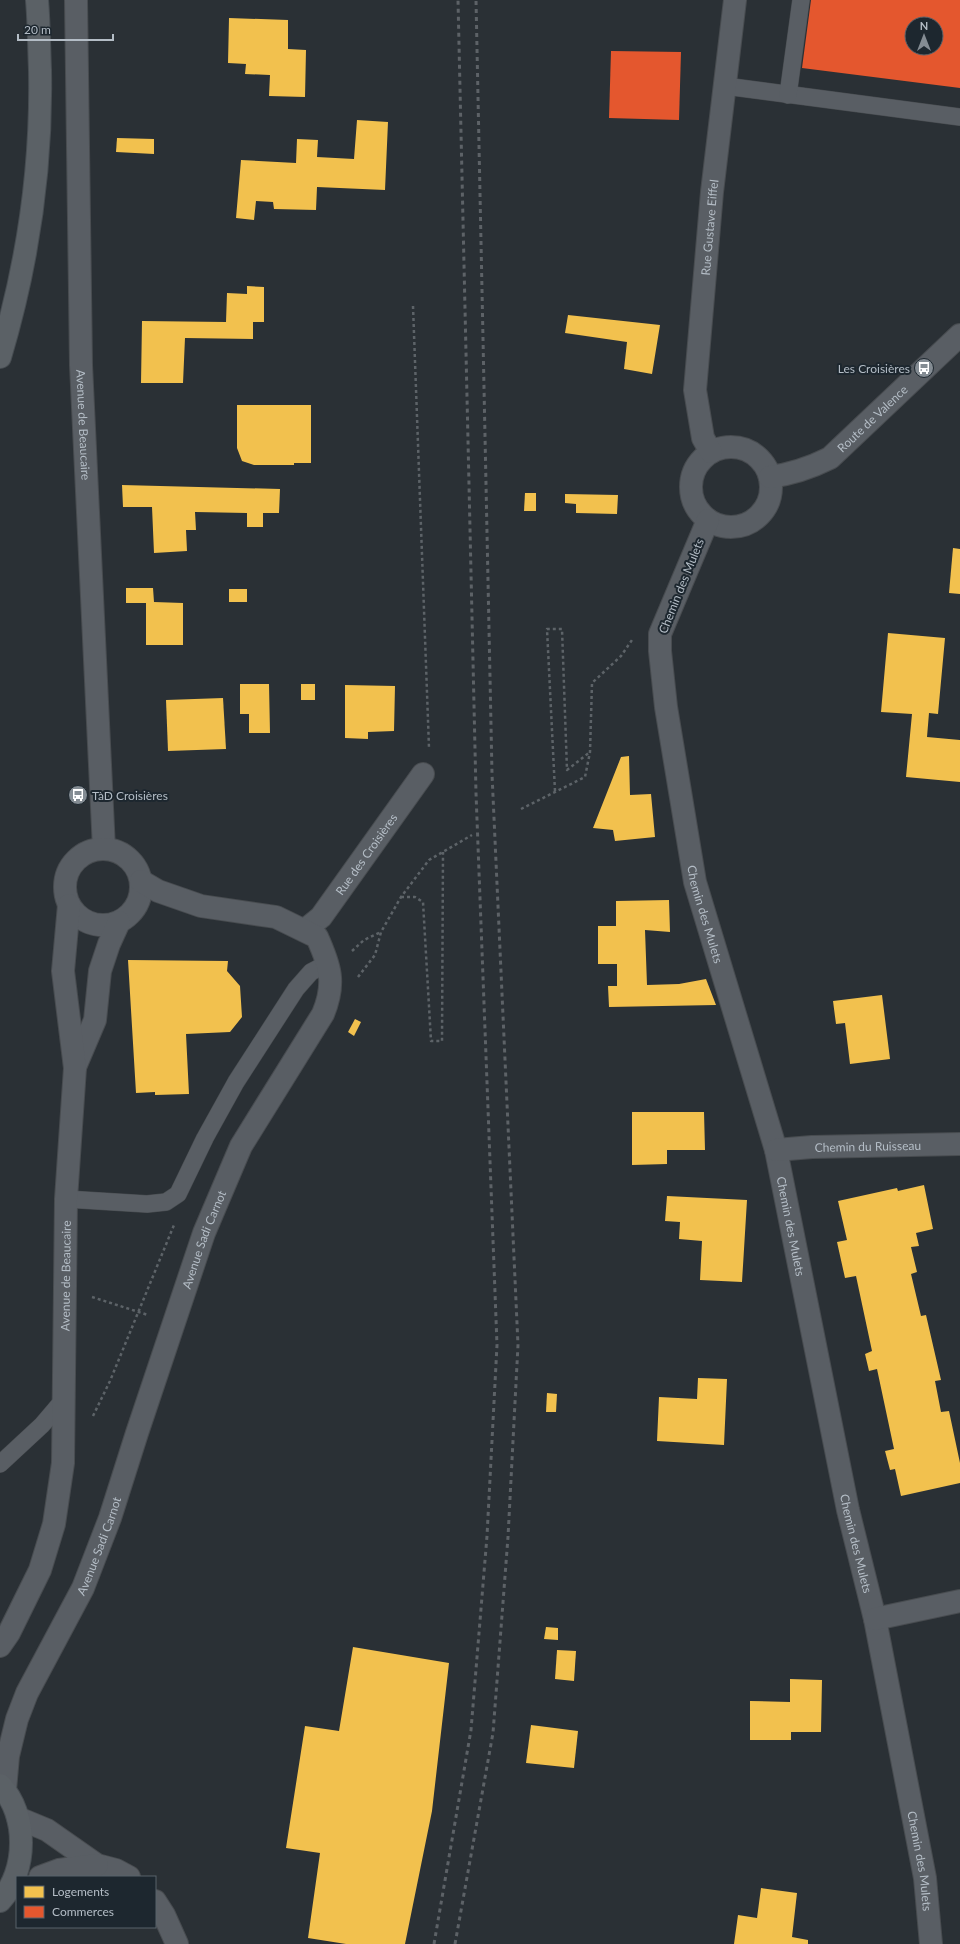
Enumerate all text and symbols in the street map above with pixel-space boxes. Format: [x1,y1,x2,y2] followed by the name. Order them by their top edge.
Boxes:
[18,16,113,42] scale bar
[904,16,944,56] north arrow
[920,19,928,32] text: N
[24,22,51,37] text: 20 m
[697,179,721,276] street label: Rue Gustave Eiffel
[913,357,935,379] bus stop icon: Les Croisières
[838,361,910,376] place label: Les Croisières
[74,369,94,481] street label: Avenue de Beaucaire
[834,382,910,455] street label: Route de Valence
[655,536,707,636] street label: Chemin des Mulets
[67,784,89,806] bus stop icon: TàD Croisières
[92,788,168,803] place label: TàD Croisières
[332,810,400,898] street label: Rue des Croisières
[685,864,727,965] street label: Chemin des Mulets
[815,1137,921,1154] street label: Chemin du Ruisseau
[774,1175,809,1277] street label: Chemin des Mulets
[178,1187,229,1291] street label: Avenue Sadi Carnot
[57,1220,73,1331] street label: Avenue de Beaucaire
[837,1493,876,1594] street label: Chemin des Mulets
[73,1494,124,1598] street label: Avenue Sadi Carnot
[905,1810,935,1912] street label: Chemin des Mulets
[16,1876,156,1928] legend
[52,1884,109,1899] text: Logements
[52,1904,114,1919] text: Commerces

